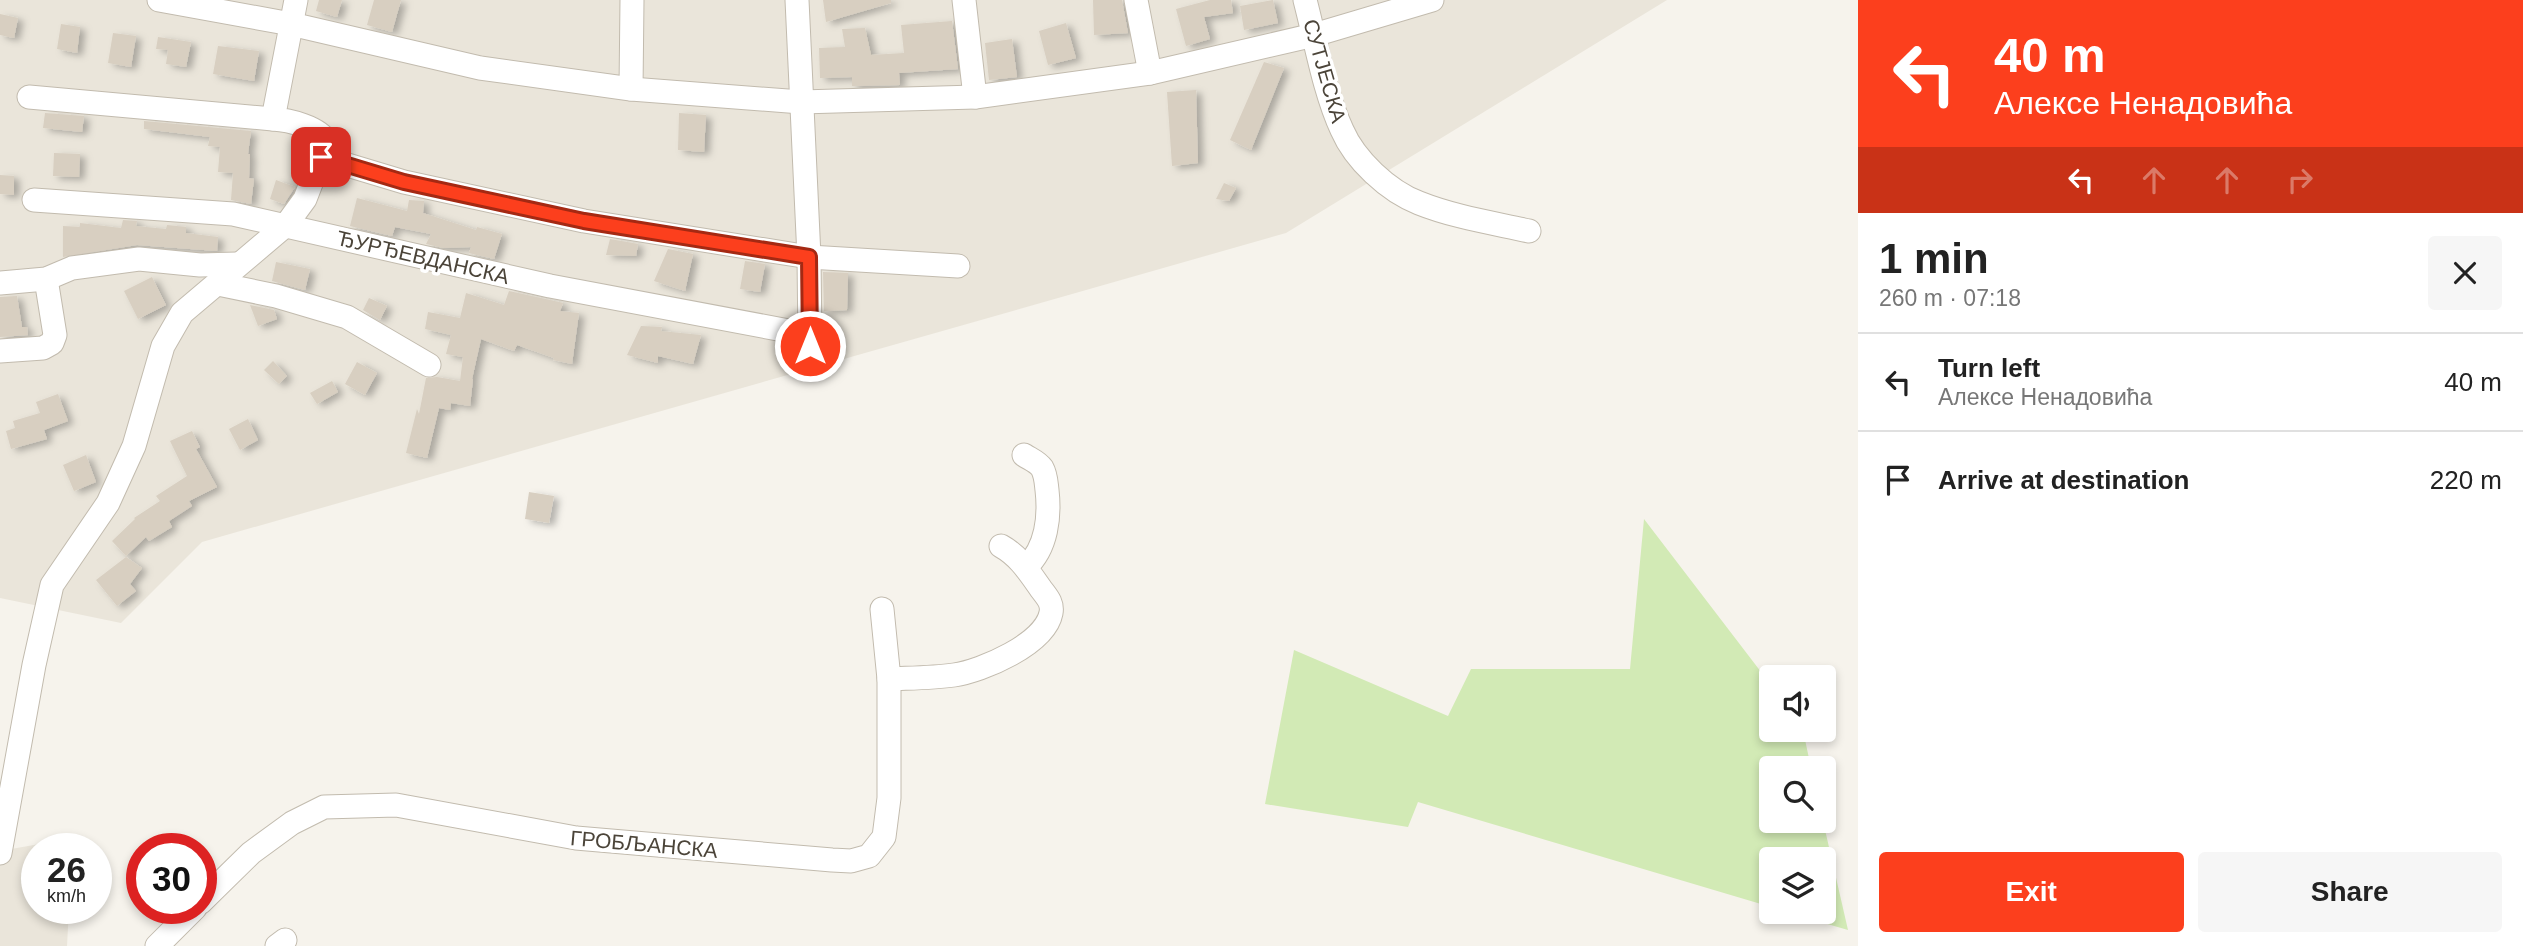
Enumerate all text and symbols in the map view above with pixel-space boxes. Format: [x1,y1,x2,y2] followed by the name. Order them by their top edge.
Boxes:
[1299,17,1351,125] street label: СУТЈЕСКА
[1879,28,1970,119] icon: left
[1994,28,2106,82] text: 40 m
[1994,85,2292,121] text: Алексе Ненадовића
[291,127,351,187] pin
[302,138,340,176] icon: arrive
[2062,161,2100,199] icon: left
[2135,161,2173,199] icon: ahead
[2208,161,2246,199] icon: ahead
[2281,161,2319,199] icon: right
[335,226,511,288] street label: ЂУРЂЕВДАНСКА
[1879,235,1989,282] text: 1 min
[2428,236,2502,310] button: close
[1879,285,2021,311] text: 260 m · 07:18
[773,309,847,383] position arrow
[1938,353,2040,383] text: Turn left
[1879,363,1917,401] icon: left
[2444,367,2502,397] text: 40 m
[1938,384,2152,410] text: Алексе Ненадовића
[1879,461,1917,499] icon: arrive
[1938,465,2189,495] text: Arrive at destination
[2430,465,2502,495] text: 220 m
[1759,665,1836,924] map controls
[1759,665,1836,742] button: sound
[1759,756,1836,833] button: search
[569,826,719,862] street label: ГРОБЉАНСКА
[126,833,217,924] speed limit sign: 30
[1759,847,1836,924] button: layers
[47,850,86,889] text: 26
[1879,852,2184,932] button: Exit
[2198,852,2502,932] button: Share
[47,886,86,906] text: km/h

